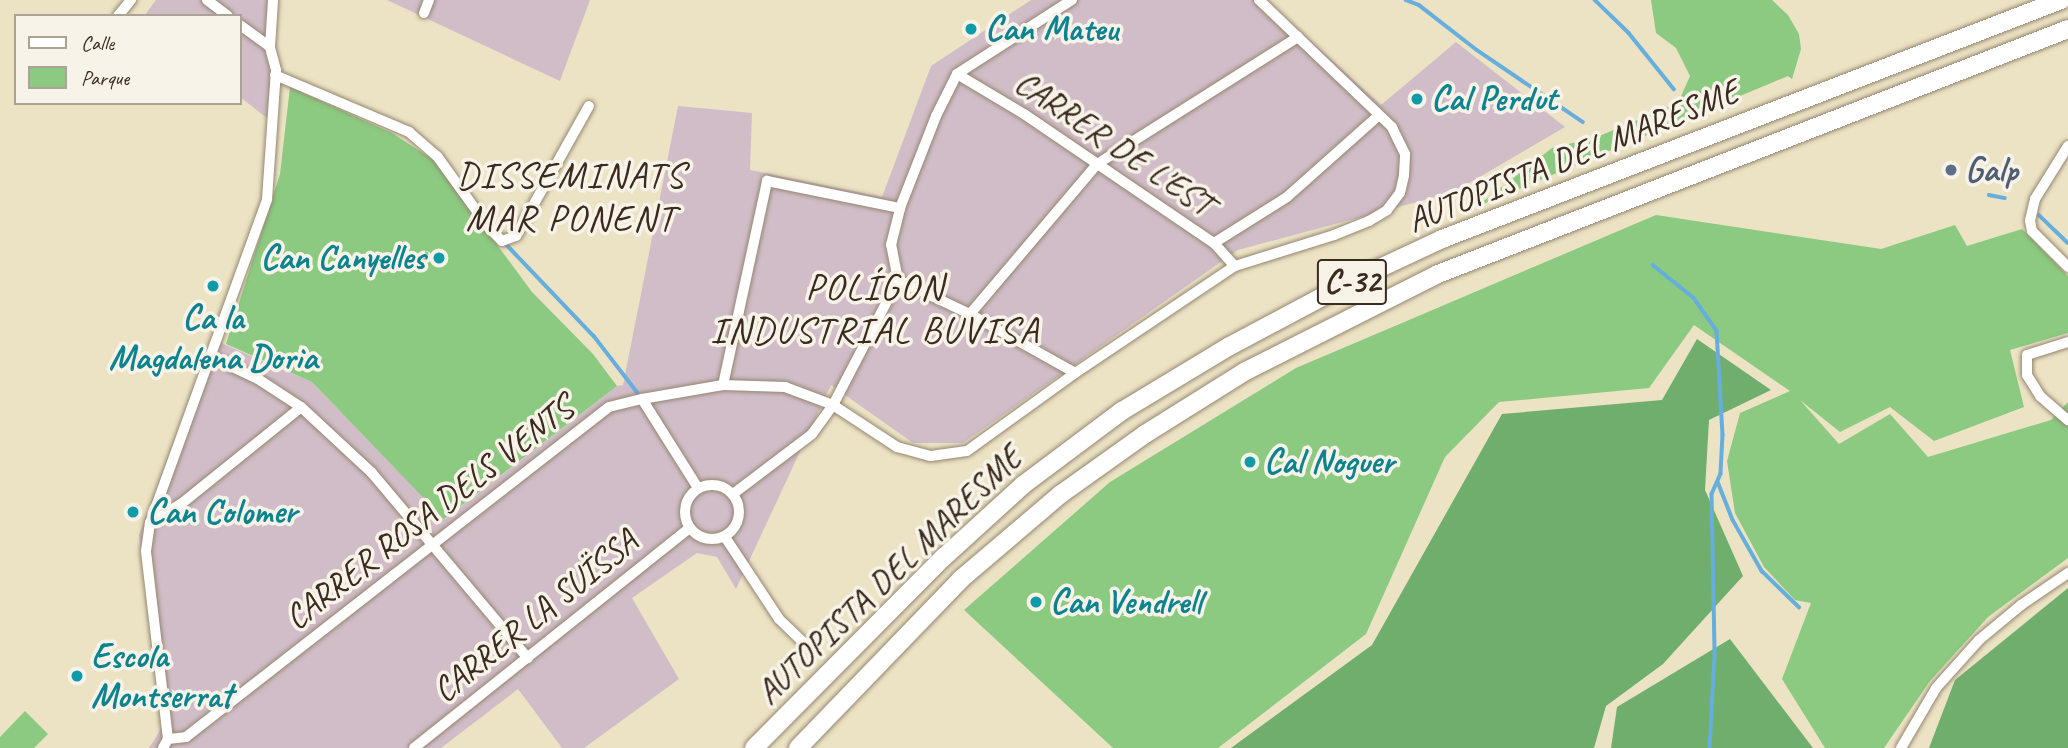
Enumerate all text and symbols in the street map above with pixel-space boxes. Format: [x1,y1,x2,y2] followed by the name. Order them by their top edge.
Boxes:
[985,8,1119,50] place label: Can Mateu
[14,14,242,105] legend
[963,21,979,37] marker: Can Mateu
[81,30,114,56] text: Calle
[1007,61,1221,225] street label: CARRER DE L'EST
[81,65,129,91] text: Parque
[1401,70,1745,242] street label: AUTOPISTA DEL MARESME
[1431,78,1557,120] place label: Cal Perdut
[1409,91,1425,107] marker: Cal Perdut
[1965,149,2017,191] place label: Galp
[459,154,683,241] district label: DISSEMINATS MAR PONENT
[1943,162,1959,178] marker: Galp
[260,237,425,279] place label: Can Canyelles
[431,250,447,266] marker: Can Canyelles
[1315,252,1389,312] road number: C-32
[713,266,1037,353] district label: POLÍGON INDUSTRIAL BUVISA
[205,278,221,294] marker: Ca la Magdalena Doria
[109,297,317,379] place label: Ca la Magdalena Doria
[276,387,582,639] street label: CARRER ROSA DELS VENTS
[747,437,1031,713] street label: AUTOPISTA DEL MARESME
[1264,441,1395,483] place label: Cal Noguer
[1242,454,1258,470] marker: Cal Noguer
[147,491,298,533] place label: Can Colomer
[125,504,141,520] marker: Can Colomer
[424,520,646,712] street label: CARRER LA SUÏSSA
[1050,581,1202,623] place label: Can Vendrell
[1028,594,1044,610] marker: Can Vendrell
[91,635,232,717] place label: Escola Montserrat
[69,668,85,684] marker: Escola Montserrat

